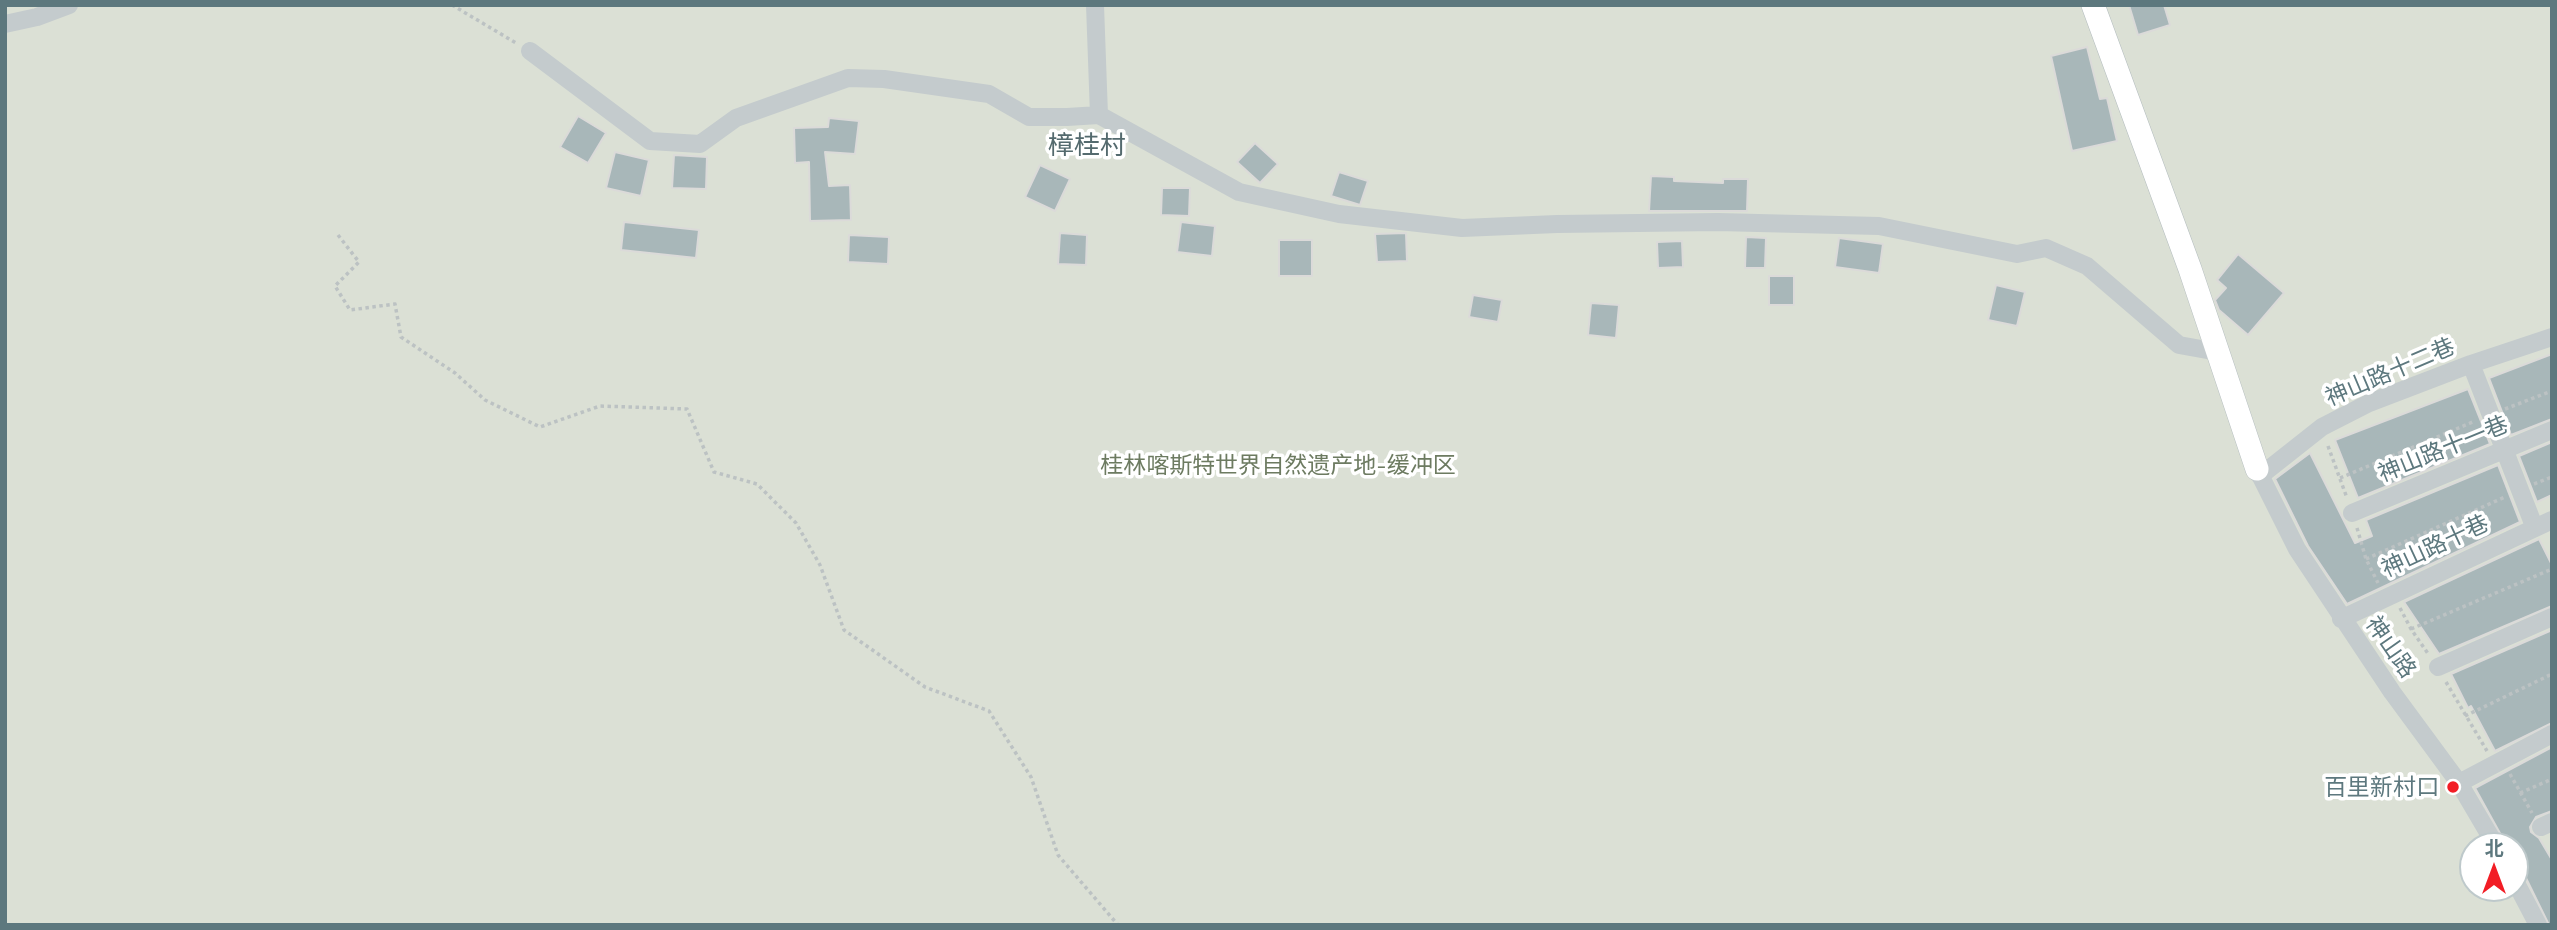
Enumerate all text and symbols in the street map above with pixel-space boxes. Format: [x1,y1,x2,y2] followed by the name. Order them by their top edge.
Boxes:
[1048,129,1126,161] district label: 樟桂村
[2321,332,2459,412] street label: 神山路十二巷
[2374,410,2512,488] street label: 神山路十一巷
[1100,451,1456,479] park label: 桂林喀斯特世界自然遗产地-缓冲区
[2377,509,2493,583] street label: 神山路十巷
[2360,611,2422,683] street label: 神山路
[2324,773,2439,801] place label: 百里新村口
[2445,779,2461,795] marker: 百里新村口
[2459,832,2529,902] north arrow
[2484,836,2504,859] text: 北

